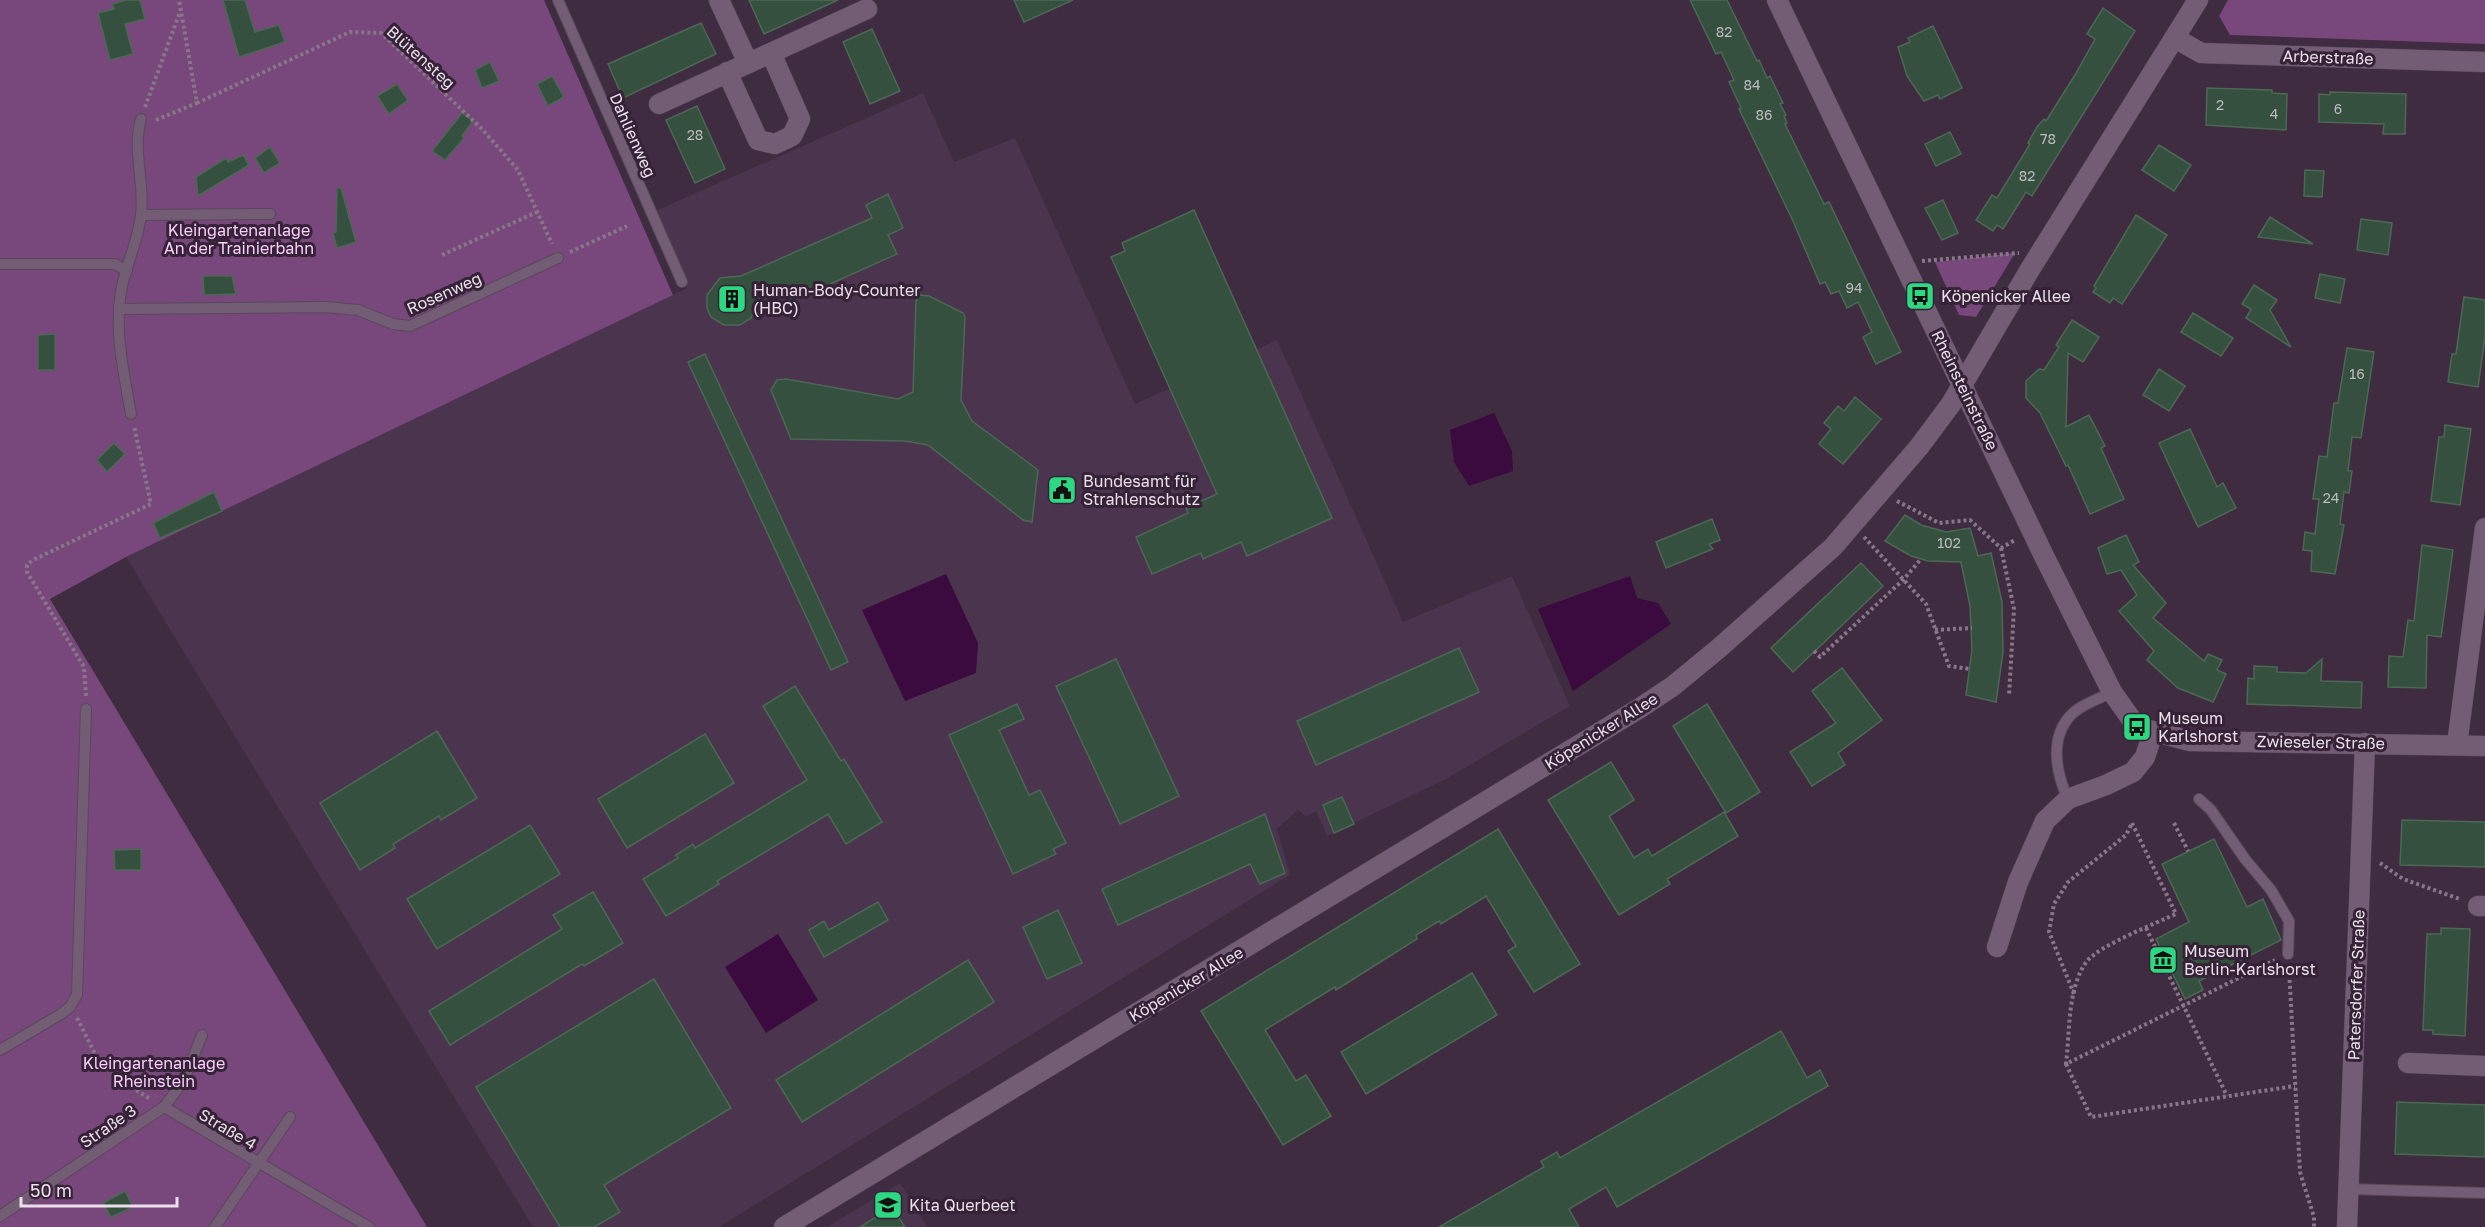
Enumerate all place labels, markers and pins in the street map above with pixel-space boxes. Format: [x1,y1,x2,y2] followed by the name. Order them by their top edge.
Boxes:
[753,280,921,318] place label: Human-Body-Counter (HBC)
[1904,280,1936,312] bus stop icon: Köpenicker Allee
[716,283,748,315] building icon: Human-Body-Counter (HBC)
[1941,286,2071,306] place label: Köpenicker Allee
[1083,471,1200,509] place label: Bundesamt für Strahlenschutz
[1046,474,1078,506] public building icon: Bundesamt für Strahlenschutz
[2158,708,2238,746] place label: Museum Karlshorst
[2121,711,2153,743] bus stop icon: Museum Karlshorst
[2184,941,2316,979] place label: Museum Berlin-Karlshorst
[2147,944,2179,976] museum icon: Museum Berlin-Karlshorst
[872,1189,904,1221] school or university icon: Kita Querbeet
[909,1195,1016,1215] place label: Kita Querbeet

